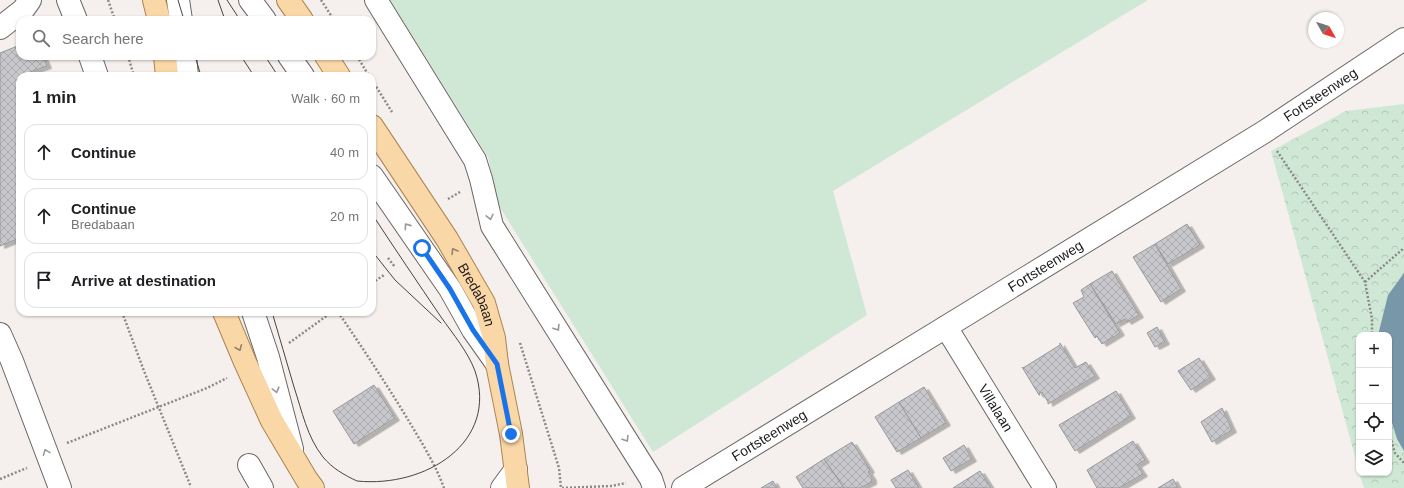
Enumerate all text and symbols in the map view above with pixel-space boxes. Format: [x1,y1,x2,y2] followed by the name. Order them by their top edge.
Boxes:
[1308,12,1344,48] north arrow
[16,16,376,60] search box
[30,27,52,49] icon: search
[62,30,144,47] text: Search here
[1281,64,1360,125] street label: Fortsteenweg
[32,88,76,107] text: 1 min
[291,91,360,106] text: Walk · 60 m
[33,141,55,163] icon: ahead
[71,144,136,161] text: Continue
[330,145,359,160] text: 40 m
[71,200,136,217] text: Continue
[33,205,55,227] icon: ahead
[330,209,359,224] text: 20 m
[485,213,494,220] one-way arrow
[71,217,135,232] text: Bredabaan
[405,224,412,231] one-way arrow
[1005,237,1086,295] street label: Fortsteenweg
[413,239,431,257] route start
[452,248,459,255] one-way arrow
[455,260,498,328] street label: Bredabaan
[33,269,55,291] icon: arrive
[71,272,216,289] text: Arrive at destination
[552,324,559,331] one-way arrow
[1356,332,1392,476] map controls
[1356,332,1392,368] button: +
[234,344,242,352] one-way arrow
[1356,368,1392,404] button: −
[975,381,1016,435] street label: Villalaan
[272,386,280,393] one-way arrow
[1356,404,1392,440] button: locate
[729,406,810,464] street label: Fortsteenweg
[502,425,520,443] route end
[621,435,628,442] one-way arrow
[1356,440,1392,476] button: layers
[42,448,50,455] one-way arrow

